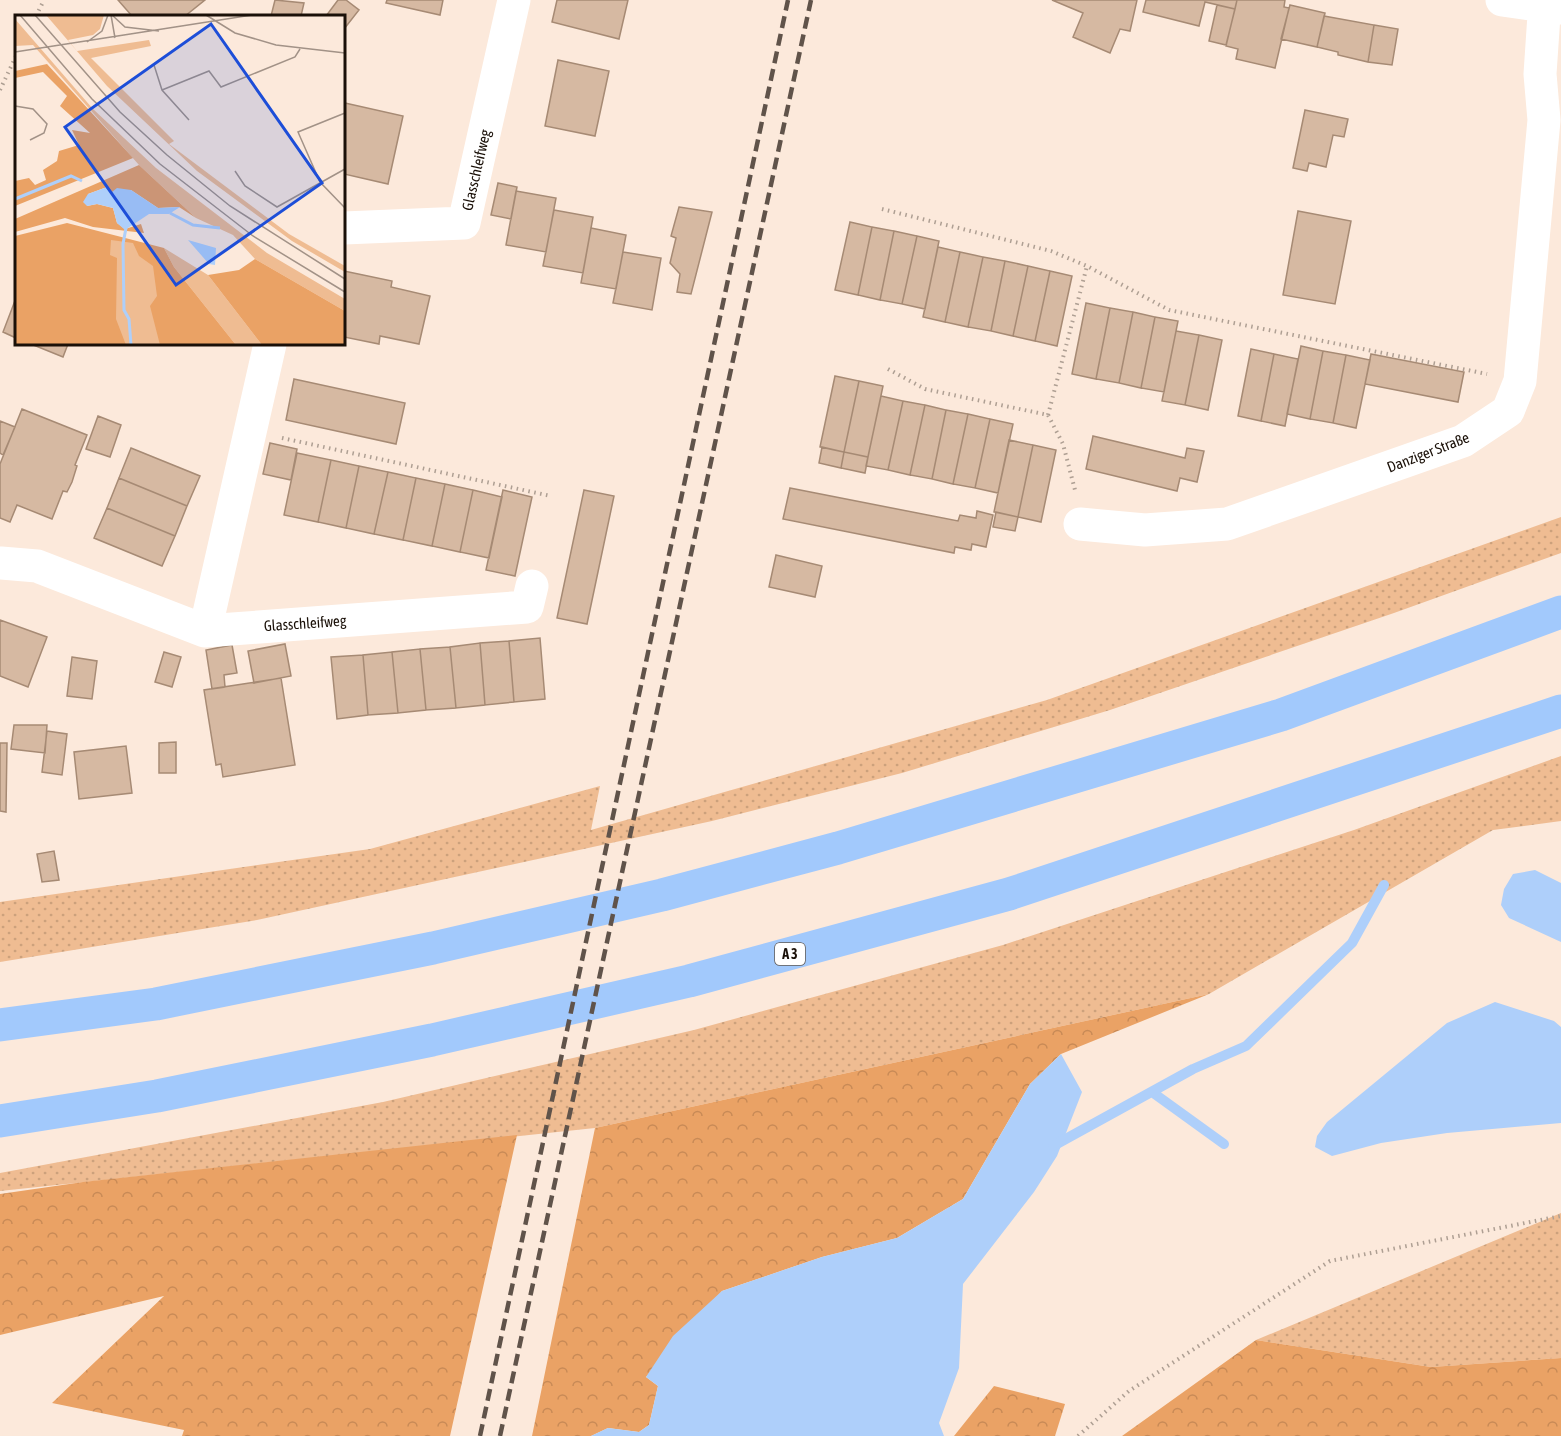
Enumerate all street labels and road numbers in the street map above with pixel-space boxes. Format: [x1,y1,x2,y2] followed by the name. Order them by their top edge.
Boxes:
[458,127,494,212] street label: Glasschleifweg
[1385,428,1472,475] street label: Danziger Straße
[263,612,347,634] street label: Glasschleifweg
[775,943,805,965] road number: A 3

